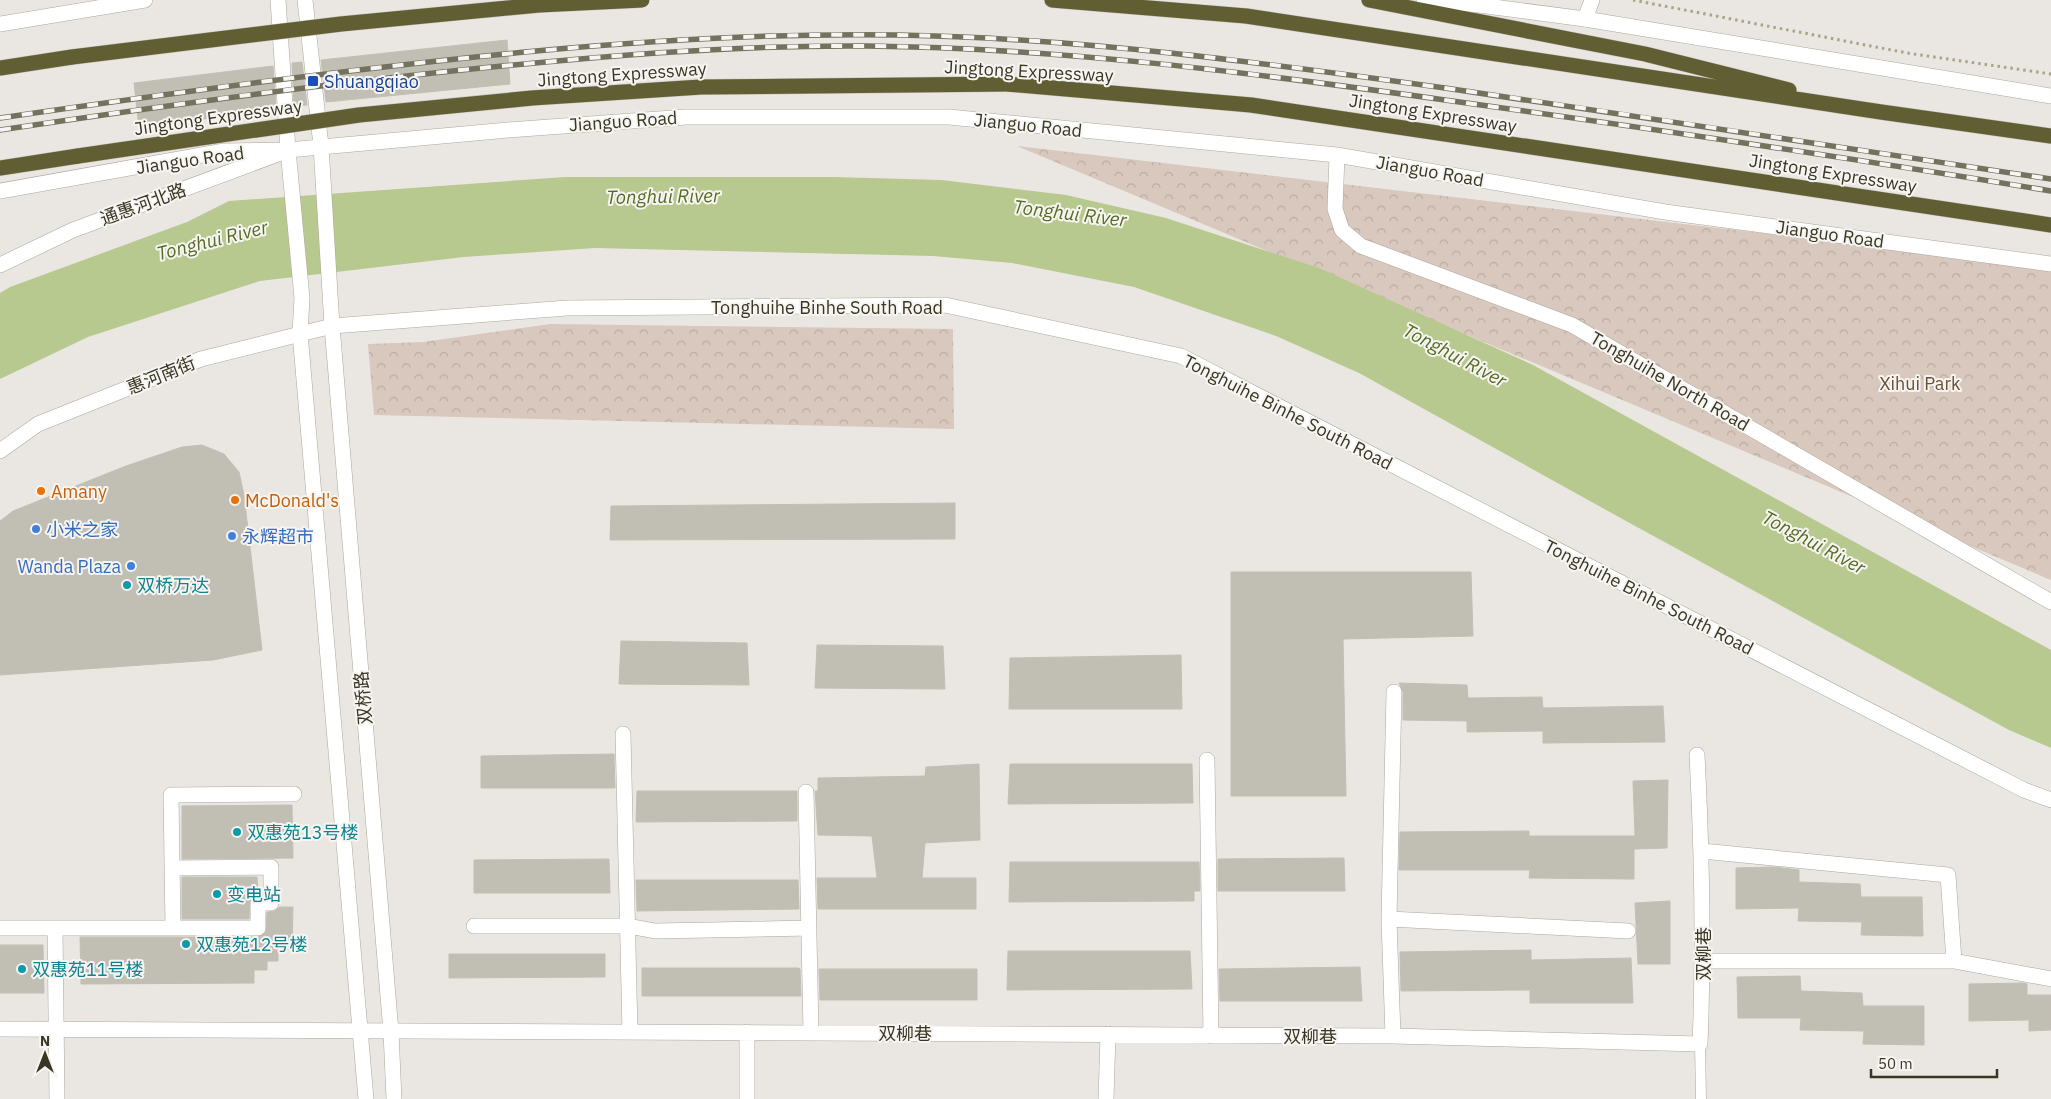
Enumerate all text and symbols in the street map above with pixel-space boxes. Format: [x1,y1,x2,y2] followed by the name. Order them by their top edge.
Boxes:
[944,55,1114,87] street label: Jingtong Expressway
[537,57,707,91] street label: Jingtong Expressway
[324,70,419,93] place label: Shuangqiao
[306,74,320,88] marker: Shuangqiao
[1347,88,1519,138] street label: Jingtong Expressway
[132,94,304,140] street label: Jingtong Expressway
[568,106,678,136] street label: Jianguo Road
[973,108,1083,142] street label: Jianguo Road
[134,141,246,179] street label: Jianguo Road
[1747,148,1919,198] street label: Jingtong Expressway
[1374,150,1486,192] street label: Jianguo Road
[97,178,189,230] street label: 通惠河北路
[606,183,721,209] water label: Tonghui River
[1012,194,1129,232] water label: Tonghui River
[154,214,271,265] water label: Tonghui River
[1774,215,1886,253] street label: Jianguo Road
[711,296,943,319] street label: Tonghuihe Binhe South Road
[1399,318,1512,393] water label: Tonghui River
[1586,326,1754,436] street label: Tonghuihe North Road
[1179,349,1397,475] street label: Tonghuihe Binhe South Road
[123,351,199,399] street label: 惠河南街
[1879,372,1961,395] park label: Xihui Park
[51,480,107,503] place label: Amany
[35,485,47,497] marker: Amany
[245,489,339,512] place label: McDonald's
[229,494,241,506] marker: McDonald's
[1758,505,1871,580] water label: Tonghui River
[46,518,118,541] place label: 小米之家
[30,523,42,535] marker: 小米之家
[242,525,314,548] place label: 永辉超市
[226,530,238,542] marker: 永辉超市
[1540,534,1758,660] street label: Tonghuihe Binhe South Road
[18,555,121,578] place label: Wanda Plaza
[125,560,137,572] marker: Wanda Plaza
[137,574,209,597] place label: 双桥万达
[121,579,133,591] marker: 双桥万达
[349,670,377,726] street label: 双桥路
[247,821,359,844] place label: 双惠苑13号楼
[231,826,243,838] marker: 双惠苑13号楼
[227,883,281,906] place label: 变电站
[211,888,223,900] marker: 变电站
[1692,927,1715,981] street label: 双柳巷
[196,933,308,956] place label: 双惠苑12号楼
[180,938,192,950] marker: 双惠苑12号楼
[32,958,144,981] place label: 双惠苑11号楼
[16,963,28,975] marker: 双惠苑11号楼
[878,1022,932,1045] street label: 双柳巷
[1283,1025,1337,1048] street label: 双柳巷
[20,1029,70,1079] north arrow
[40,1032,50,1050] text: N
[1871,1046,1997,1078] scale bar
[1878,1054,1913,1073] text: 50 m

